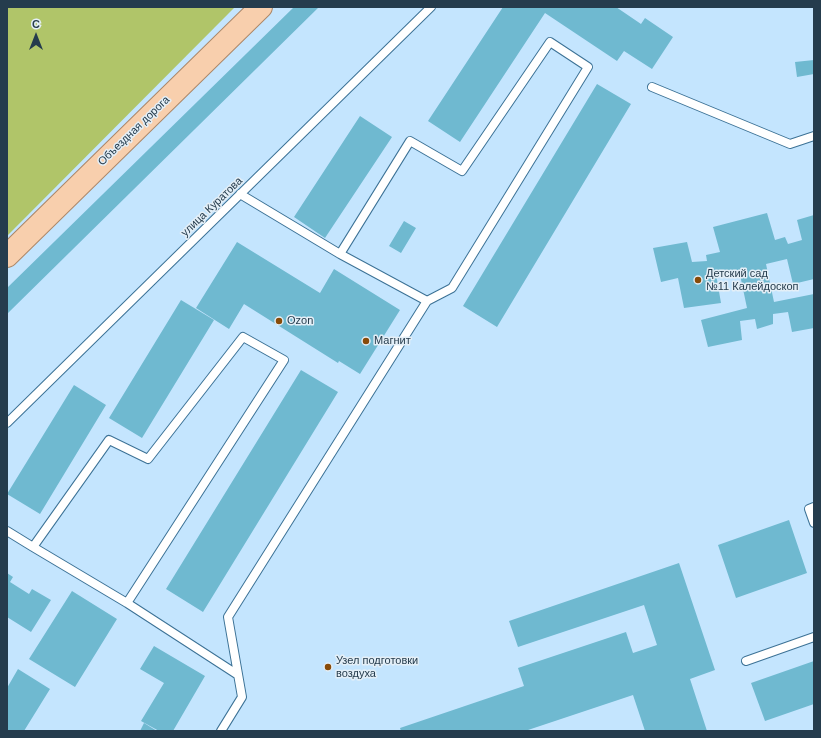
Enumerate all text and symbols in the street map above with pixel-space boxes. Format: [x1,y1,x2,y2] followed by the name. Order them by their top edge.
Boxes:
[16,16,56,56] north arrow
[32,18,40,30] text: С
[95,93,173,169] street label: Объездная дорога
[179,174,245,240] street label: улица Куратова
[706,267,799,293] place label: Детский сад №11 Калейдоскоп
[693,275,703,285] marker: Детский сад №11 Калейдоскоп
[287,314,313,328] place label: Ozon
[274,316,284,326] marker: Ozon
[374,334,411,348] place label: Магнит
[361,336,371,346] marker: Магнит
[336,654,418,680] place label: Узел подготовки воздуха
[323,662,333,672] marker: Узел подготовки воздуха

